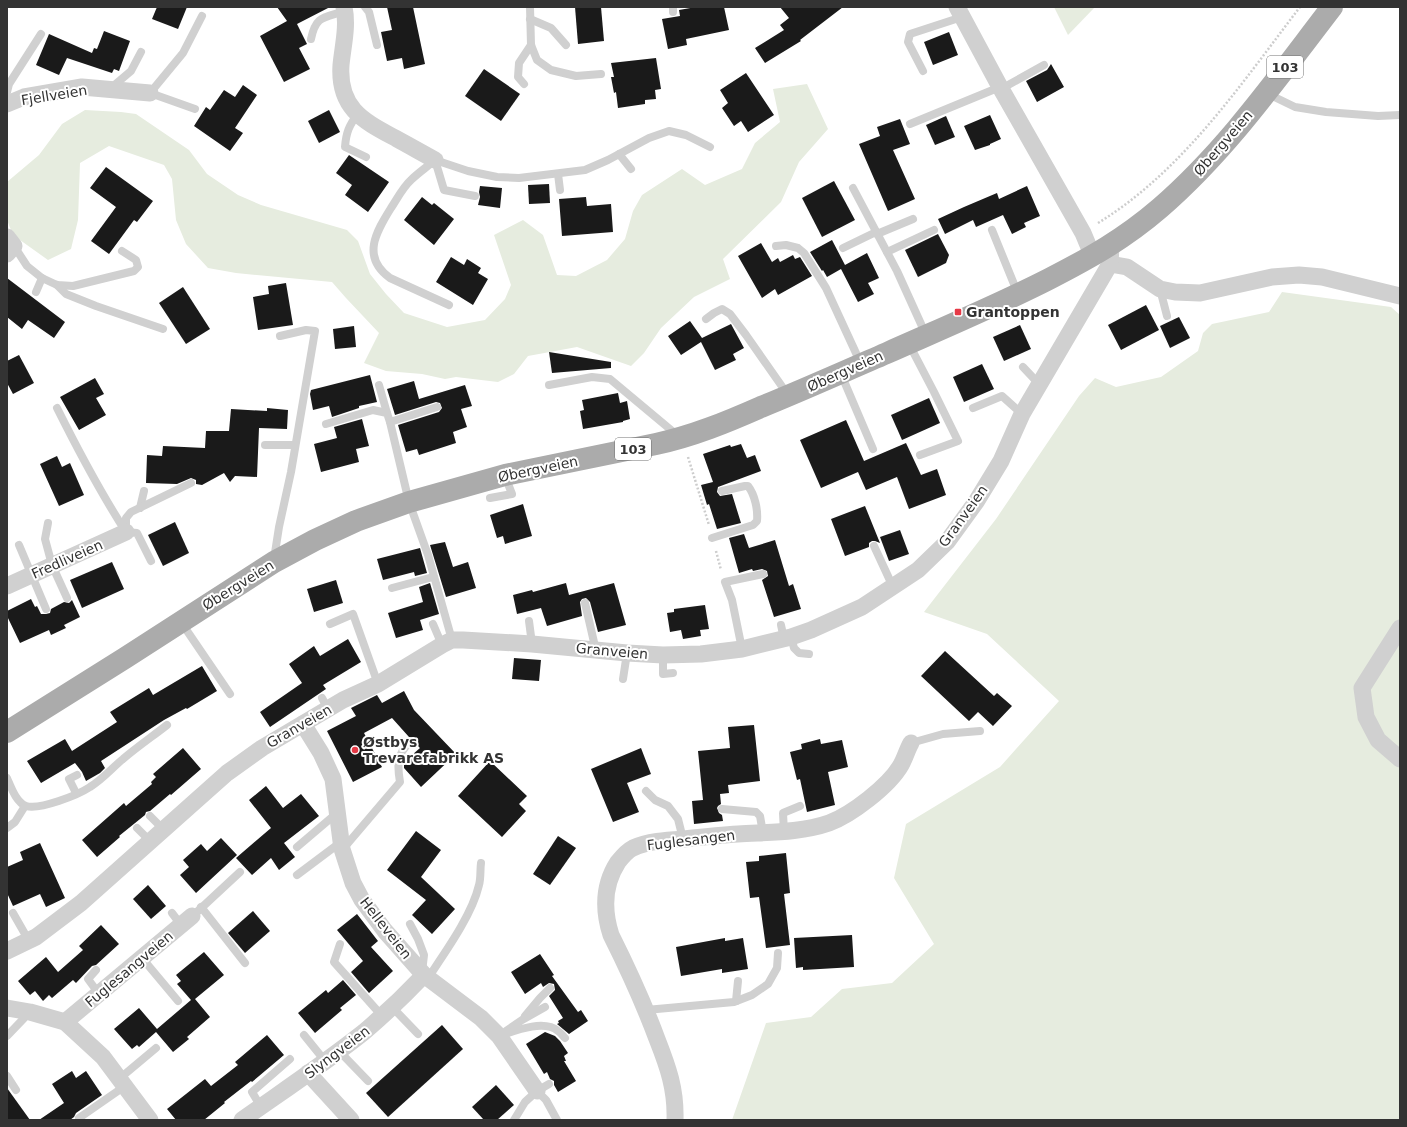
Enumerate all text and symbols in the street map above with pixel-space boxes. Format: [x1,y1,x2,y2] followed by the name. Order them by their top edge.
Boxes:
[1267,56,1303,78] road number: 103
[20,82,88,108] street label: Fjellveien
[1190,107,1256,179] street label: Øbergveien
[966,304,1060,320] place label: Grantoppen
[953,307,963,317] marker: Grantoppen
[805,347,885,395] street label: Øbergveien
[615,438,651,460] road number: 103
[497,453,579,485] street label: Øbergveien
[935,482,991,550] street label: Granveien
[29,536,105,582] street label: Fredliveien
[199,557,277,613] street label: Øbergveien
[575,640,649,662] street label: Granveien
[264,701,334,751] street label: Granveien
[363,734,504,766] place label: Østbys Trevarefabrikk AS
[350,745,360,755] marker: Østbys Trevarefabrikk AS
[646,827,736,853] street label: Fuglesangen
[357,894,415,962] street label: Helleveien
[82,928,176,1010] street label: Fuglesangveien
[301,1022,373,1082] street label: Slyngveien

